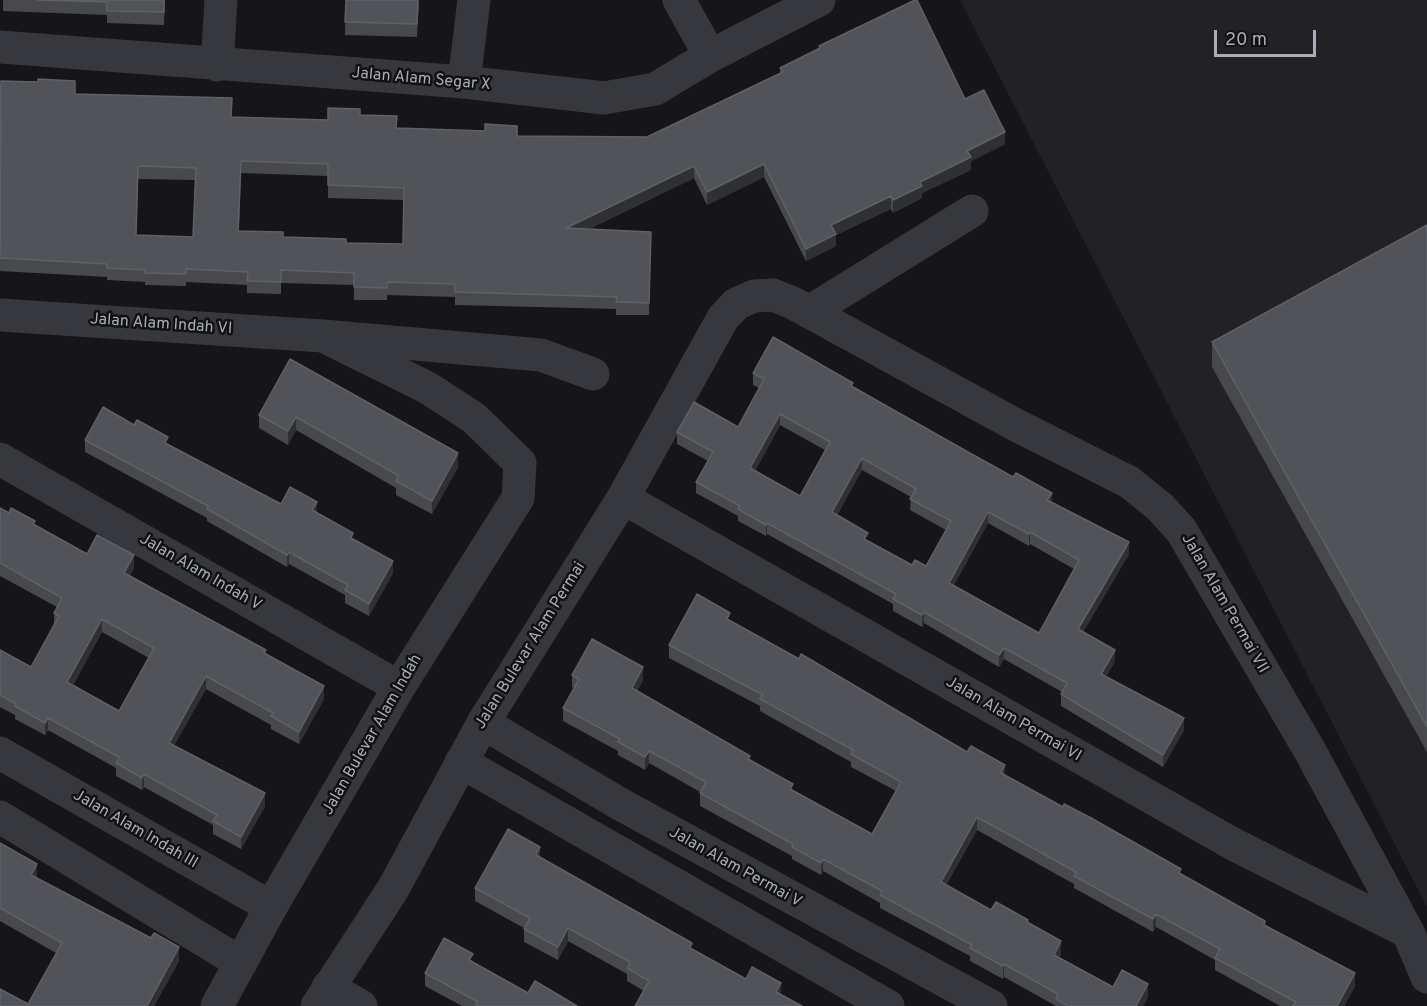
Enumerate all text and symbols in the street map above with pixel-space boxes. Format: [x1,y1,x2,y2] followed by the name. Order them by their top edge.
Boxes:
[1217,18,1319,56] scale bar
[1225,29,1267,52] text: 20 m
[351,64,491,96] street label: Jalan Alam Segar X
[89,310,233,340] street label: Jalan Alam Indah VI
[135,530,265,616] street label: Jalan Alam Indah V
[1176,531,1272,677] street label: Jalan Alam Permai VII
[472,559,590,733] street label: Jalan Bulevar Alam Permai
[319,651,427,819] street label: Jalan Bulevar Alam Indah
[942,673,1084,767] street label: Jalan Alam Permai VI
[69,786,201,874] street label: Jalan Alam Indah III
[665,823,805,913] street label: Jalan Alam Permai V

